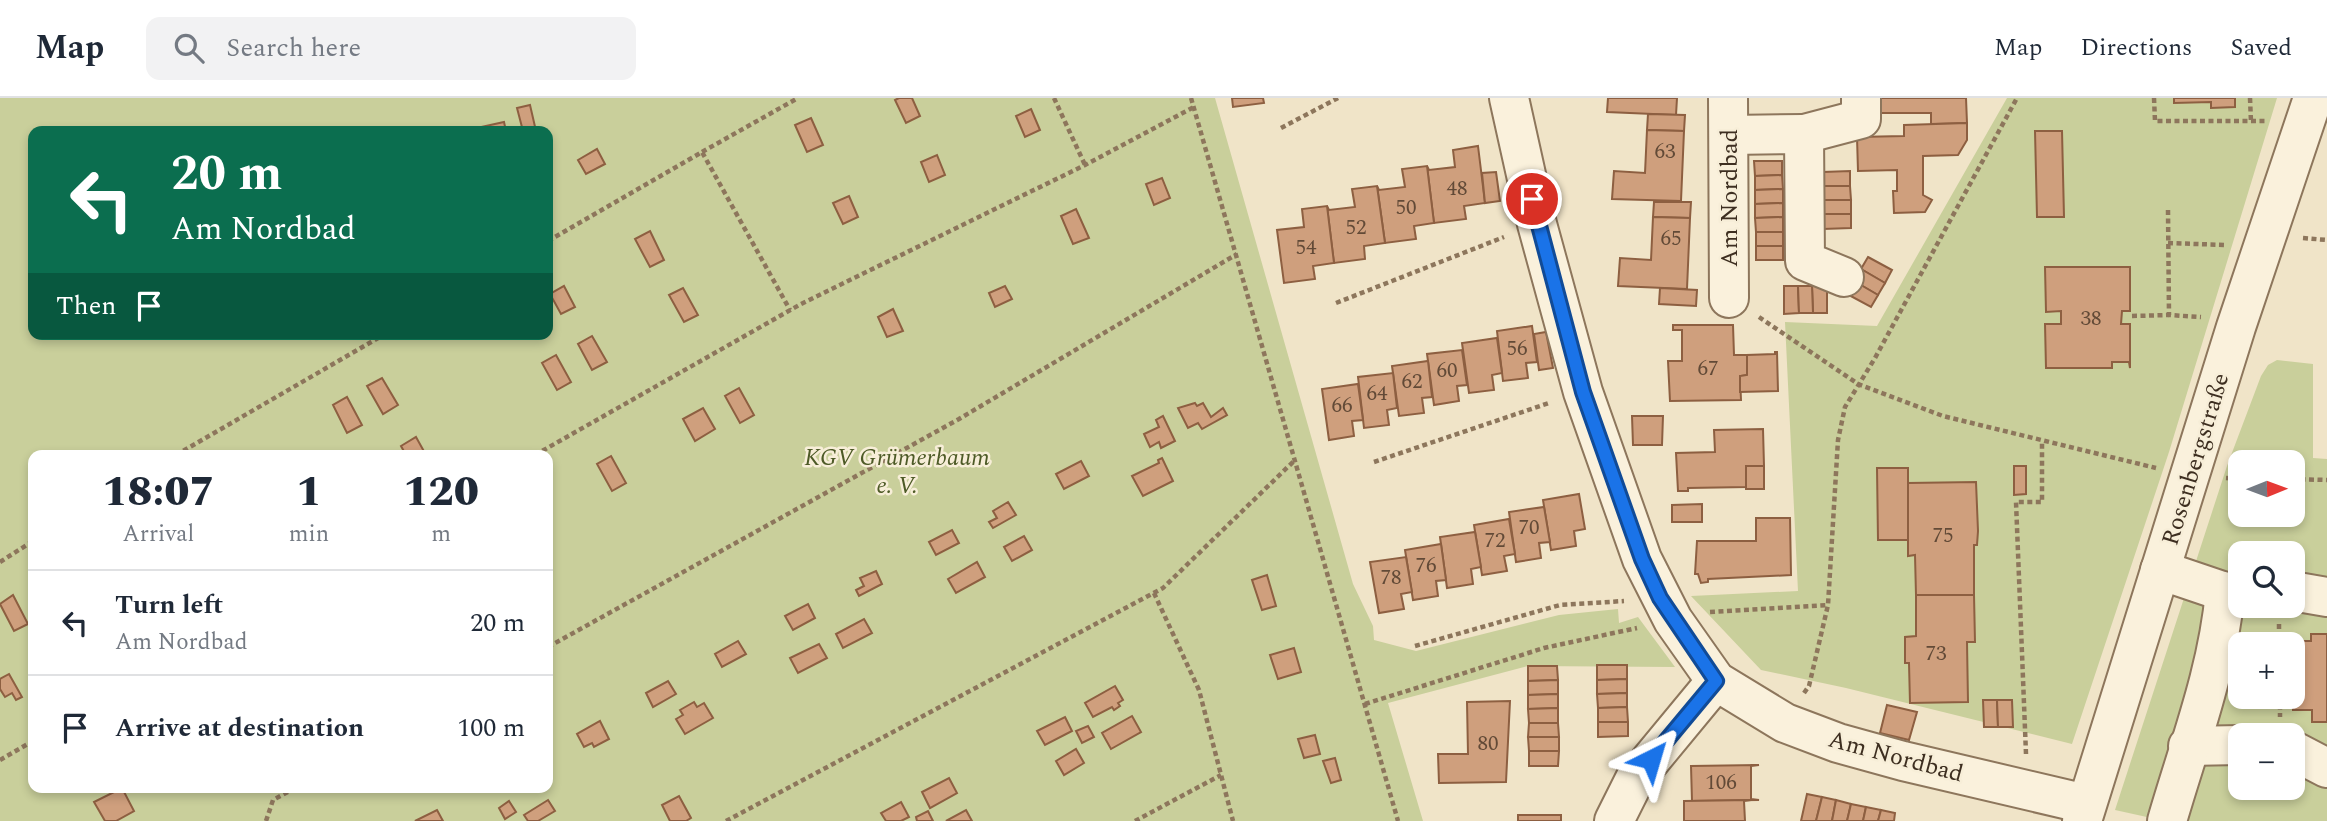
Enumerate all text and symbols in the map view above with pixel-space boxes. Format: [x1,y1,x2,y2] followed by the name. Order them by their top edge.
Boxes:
[146,17,636,80] search box
[35,23,104,73] text: Map
[226,28,361,68] text: Search here
[170,29,208,67] icon: search
[1994,30,2042,66] text: Map
[2080,30,2192,66] text: Directions
[2230,30,2292,66] text: Saved
[1712,129,1748,267] street label: Am Nordbad
[1655,136,1676,168] house number: 63
[171,137,282,212] text: 20 m
[56,154,147,245] icon: left
[1502,169,1562,229] pin
[1447,173,1468,205] house number: 48
[1513,180,1551,218] icon: arrive
[1396,192,1417,224] house number: 50
[171,205,356,254] text: Am Nordbad
[1346,212,1367,244] house number: 52
[1661,223,1682,255] house number: 65
[1296,232,1317,264] house number: 54
[56,286,116,326] text: Then
[130,287,168,325] icon: arrive
[2081,303,2102,335] house number: 38
[1507,333,1528,365] house number: 56
[1698,353,1719,385] house number: 67
[1437,355,1458,387] house number: 60
[1402,366,1423,398] house number: 62
[2153,369,2239,550] street label: Rosenbergstraße
[1367,378,1388,410] house number: 64
[1332,390,1353,422] house number: 66
[804,440,990,504] park label: KGV Grümerbaum e. V.
[2228,450,2305,527] north arrow
[2228,450,2305,800] map controls
[102,461,215,524] text: 18:07
[296,461,322,524] text: 1
[403,461,479,524] text: 120
[1519,512,1540,544] house number: 70
[123,517,194,552] text: Arrival
[289,517,329,552] text: min
[431,517,451,552] text: m
[1933,520,1954,552] house number: 75
[1485,525,1506,557] house number: 72
[2228,541,2305,618] button: search
[1416,550,1437,582] house number: 76
[1381,562,1402,594] house number: 78
[115,585,223,625] text: Turn left
[470,603,525,643] text: 20 m
[56,604,94,642] icon: left
[115,625,248,660] text: Am Nordbad
[2228,632,2305,709] button: +
[1926,638,1947,670] house number: 73
[115,708,364,748] text: Arrive at destination
[457,708,525,748] text: 100 m
[56,709,94,747] icon: arrive
[1614,722,1688,796] position arrow
[1824,722,1967,792] street label: Am Nordbad
[2228,723,2305,800] button: −
[1478,728,1499,760] house number: 80
[1705,767,1737,799] house number: 106

